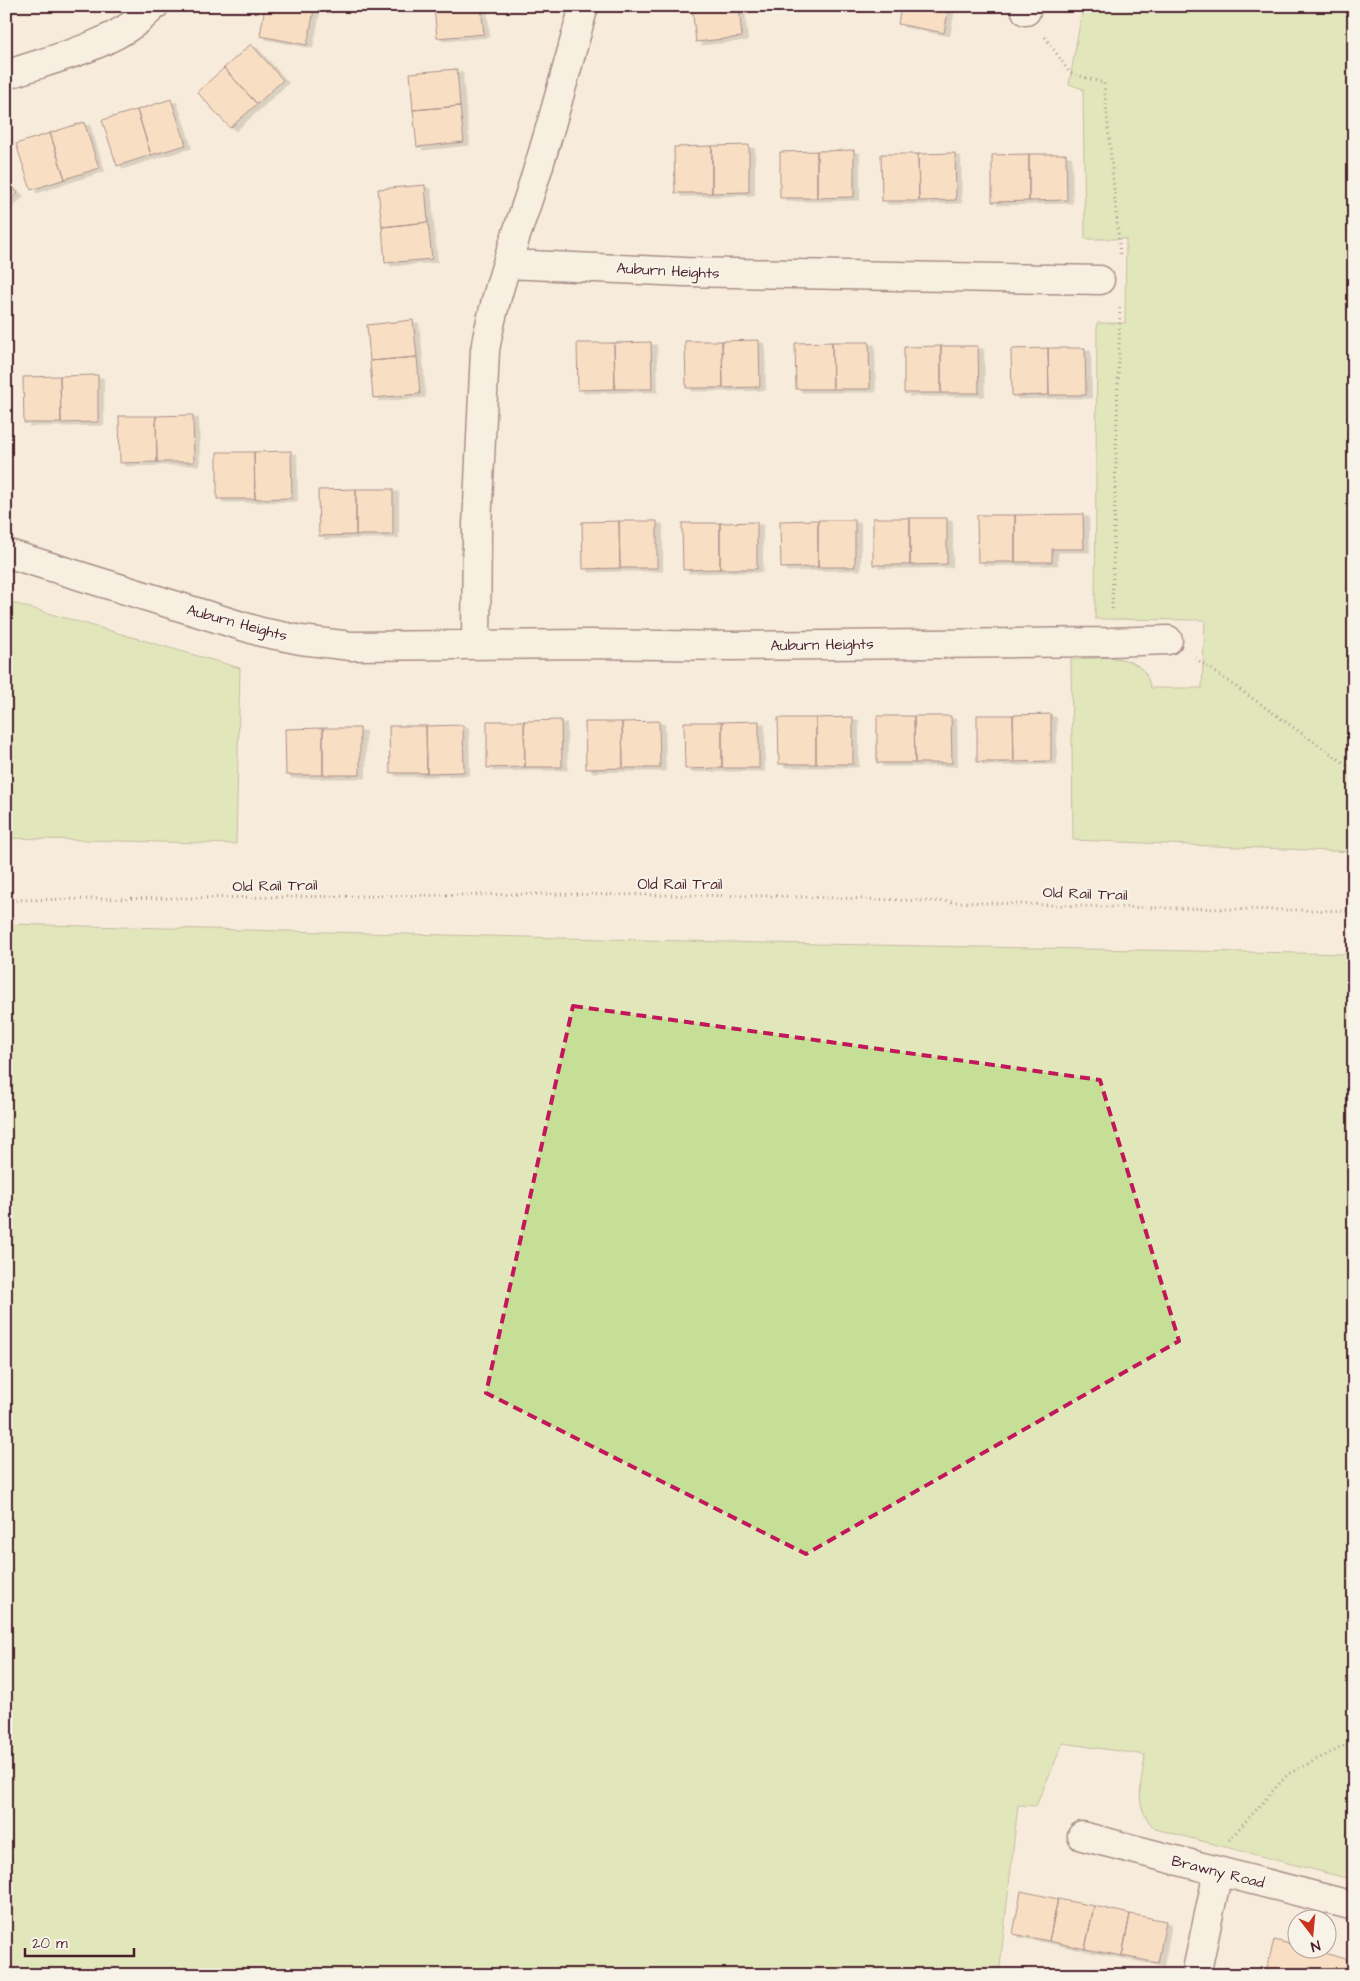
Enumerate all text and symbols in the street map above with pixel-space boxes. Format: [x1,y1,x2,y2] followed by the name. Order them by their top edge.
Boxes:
[616,258,721,285] street label: Auburn Heights
[184,599,290,648] street label: Auburn Heights
[770,634,874,657] street label: Auburn Heights
[638,874,722,895] street label: Old Rail Trail
[232,875,318,897] street label: Old Rail Trail
[1042,882,1128,906] street label: Old Rail Trail
[1169,1850,1267,1895] street label: Brawny Road
[1288,1908,1338,1958] north arrow
[25,1926,134,1958] scale bar
[32,1933,68,1954] text: 20 m
[1308,1935,1322,1956] text: N

